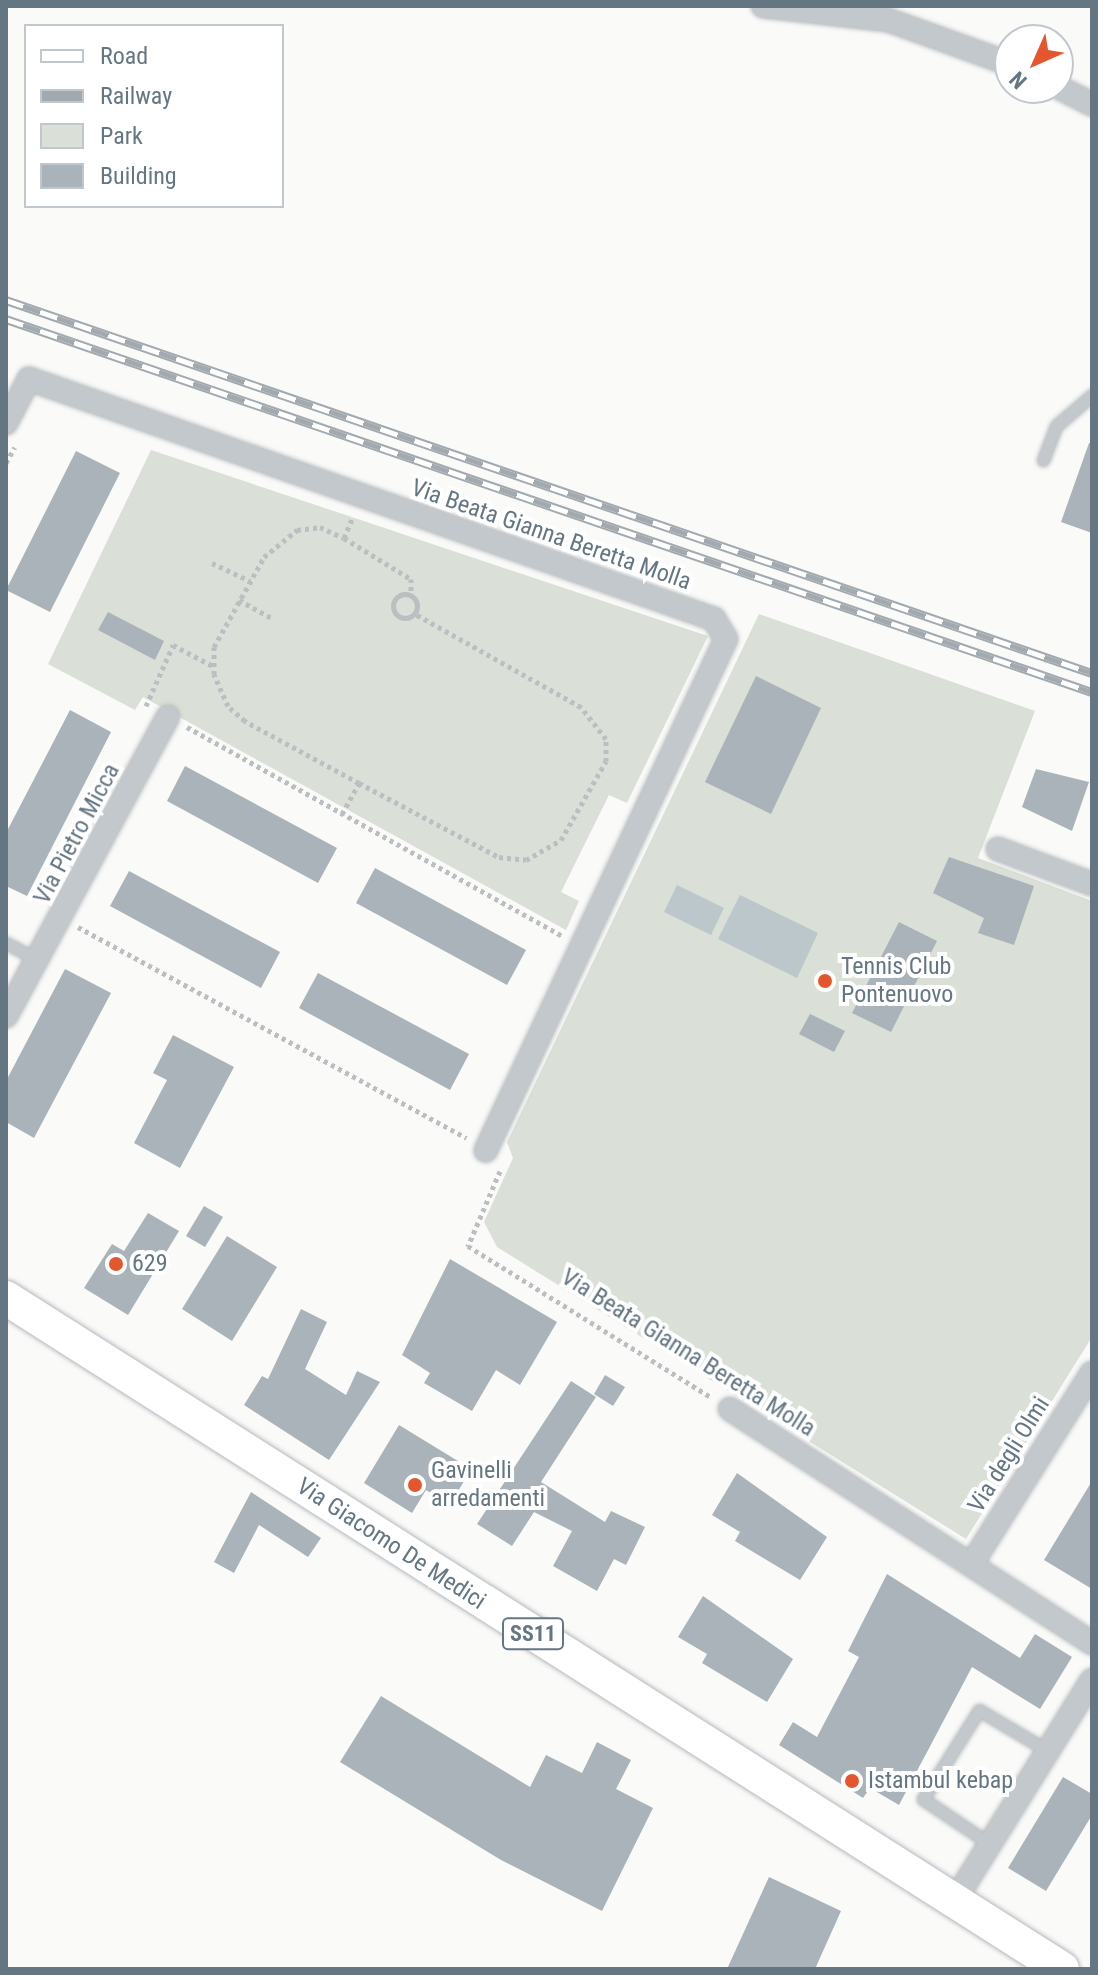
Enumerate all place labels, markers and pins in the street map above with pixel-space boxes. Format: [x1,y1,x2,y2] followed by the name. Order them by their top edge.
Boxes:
[841,953,953,1009] place label: Tennis Club Pontenuovo
[816,972,834,990] marker: Tennis Club Pontenuovo
[132,1250,168,1278] place label: 629
[107,1255,125,1273] marker: 629
[431,1457,545,1513] place label: Gavinelli arredamenti
[406,1476,424,1494] marker: Gavinelli arredamenti
[868,1767,1013,1795] place label: Istambul kebap
[843,1772,861,1790] marker: Istambul kebap

